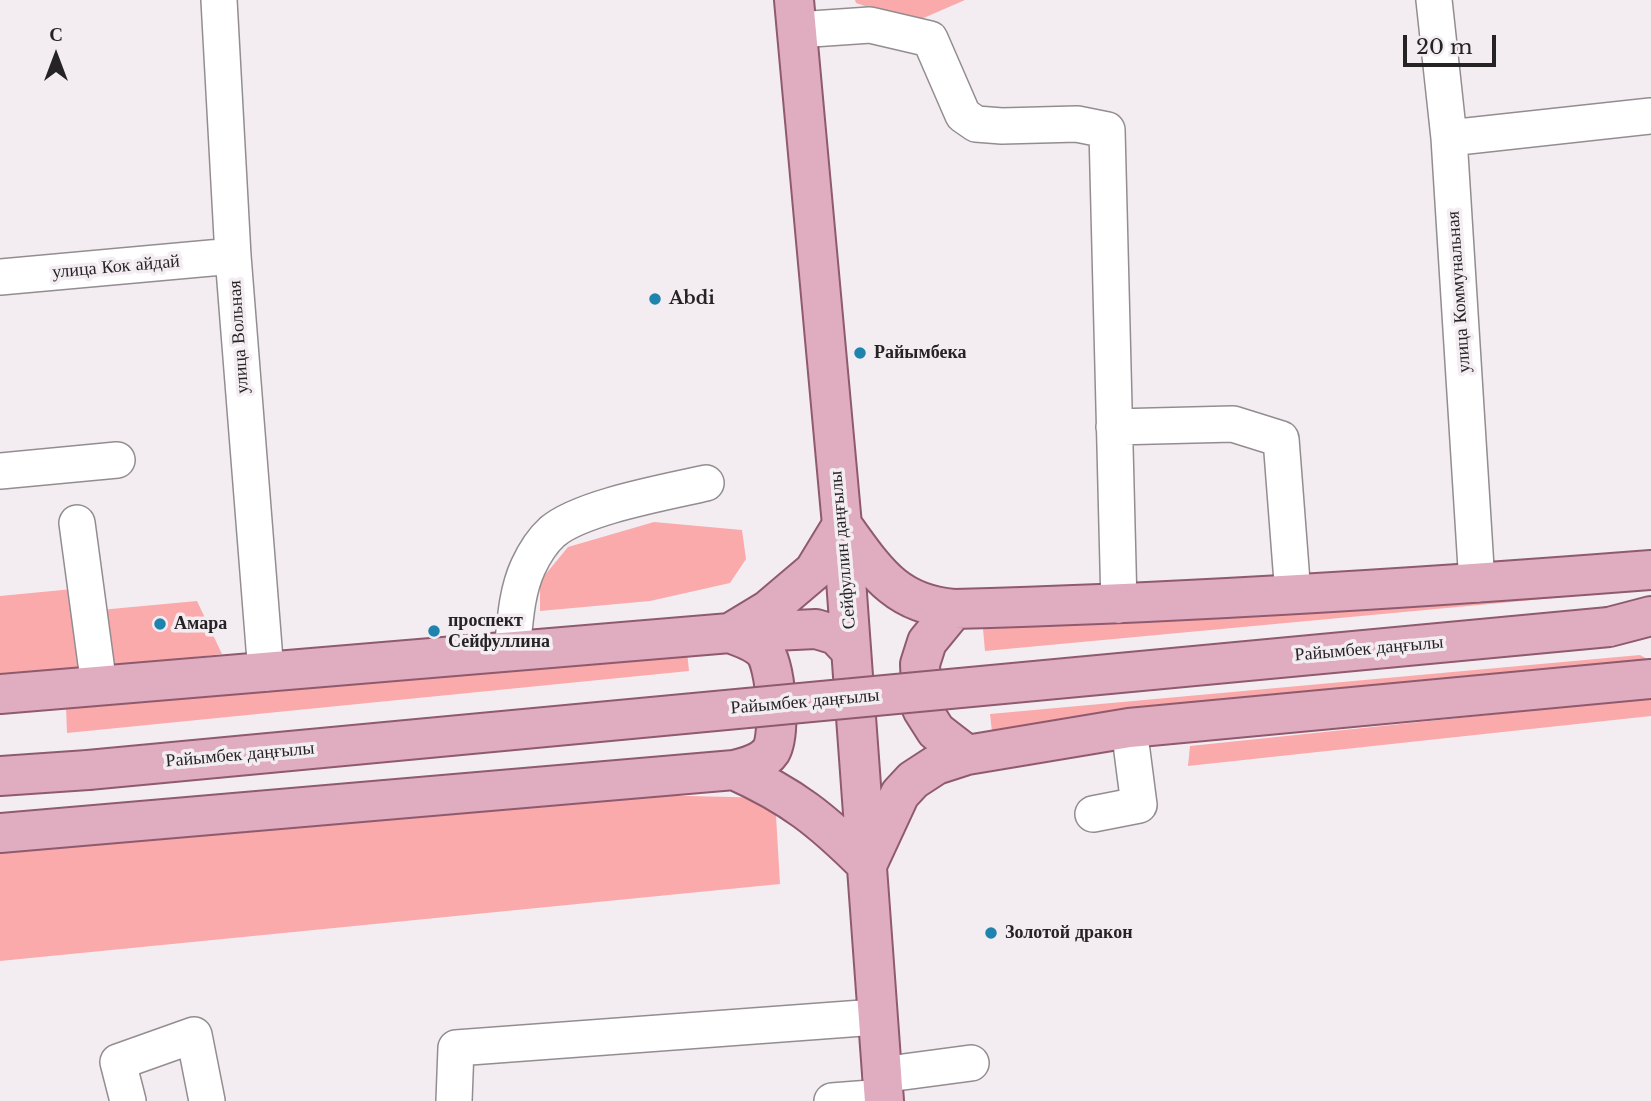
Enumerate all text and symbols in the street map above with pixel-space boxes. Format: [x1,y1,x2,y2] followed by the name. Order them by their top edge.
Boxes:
[21,21,91,91] north arrow
[1406,21,1499,65] scale bar
[49,23,63,46] text: С
[1416,34,1473,60] text: 20 m
[1443,210,1475,374] street label: улица Коммунальная
[51,251,181,283] street label: улица Кок айдай
[224,280,254,394] street label: улица Вольная
[669,288,715,310] place label: Abdi
[647,291,663,307] marker: Abdi
[874,342,967,364] place label: Райымбека
[852,345,868,361] marker: Райымбека
[825,470,861,630] street label: Сейфуллин даңғылы
[448,610,550,652] place label: проспект Сейфуллина
[174,613,227,635] place label: Амара
[152,616,168,632] marker: Амара
[426,623,442,639] marker: проспект Сейфуллина
[1294,632,1444,666] street label: Райымбек даңғылы
[730,685,880,719] street label: Райымбек даңғылы
[165,738,315,772] street label: Райымбек даңғылы
[1005,922,1133,944] place label: Золотой дракон
[983,925,999,941] marker: Золотой дракон

